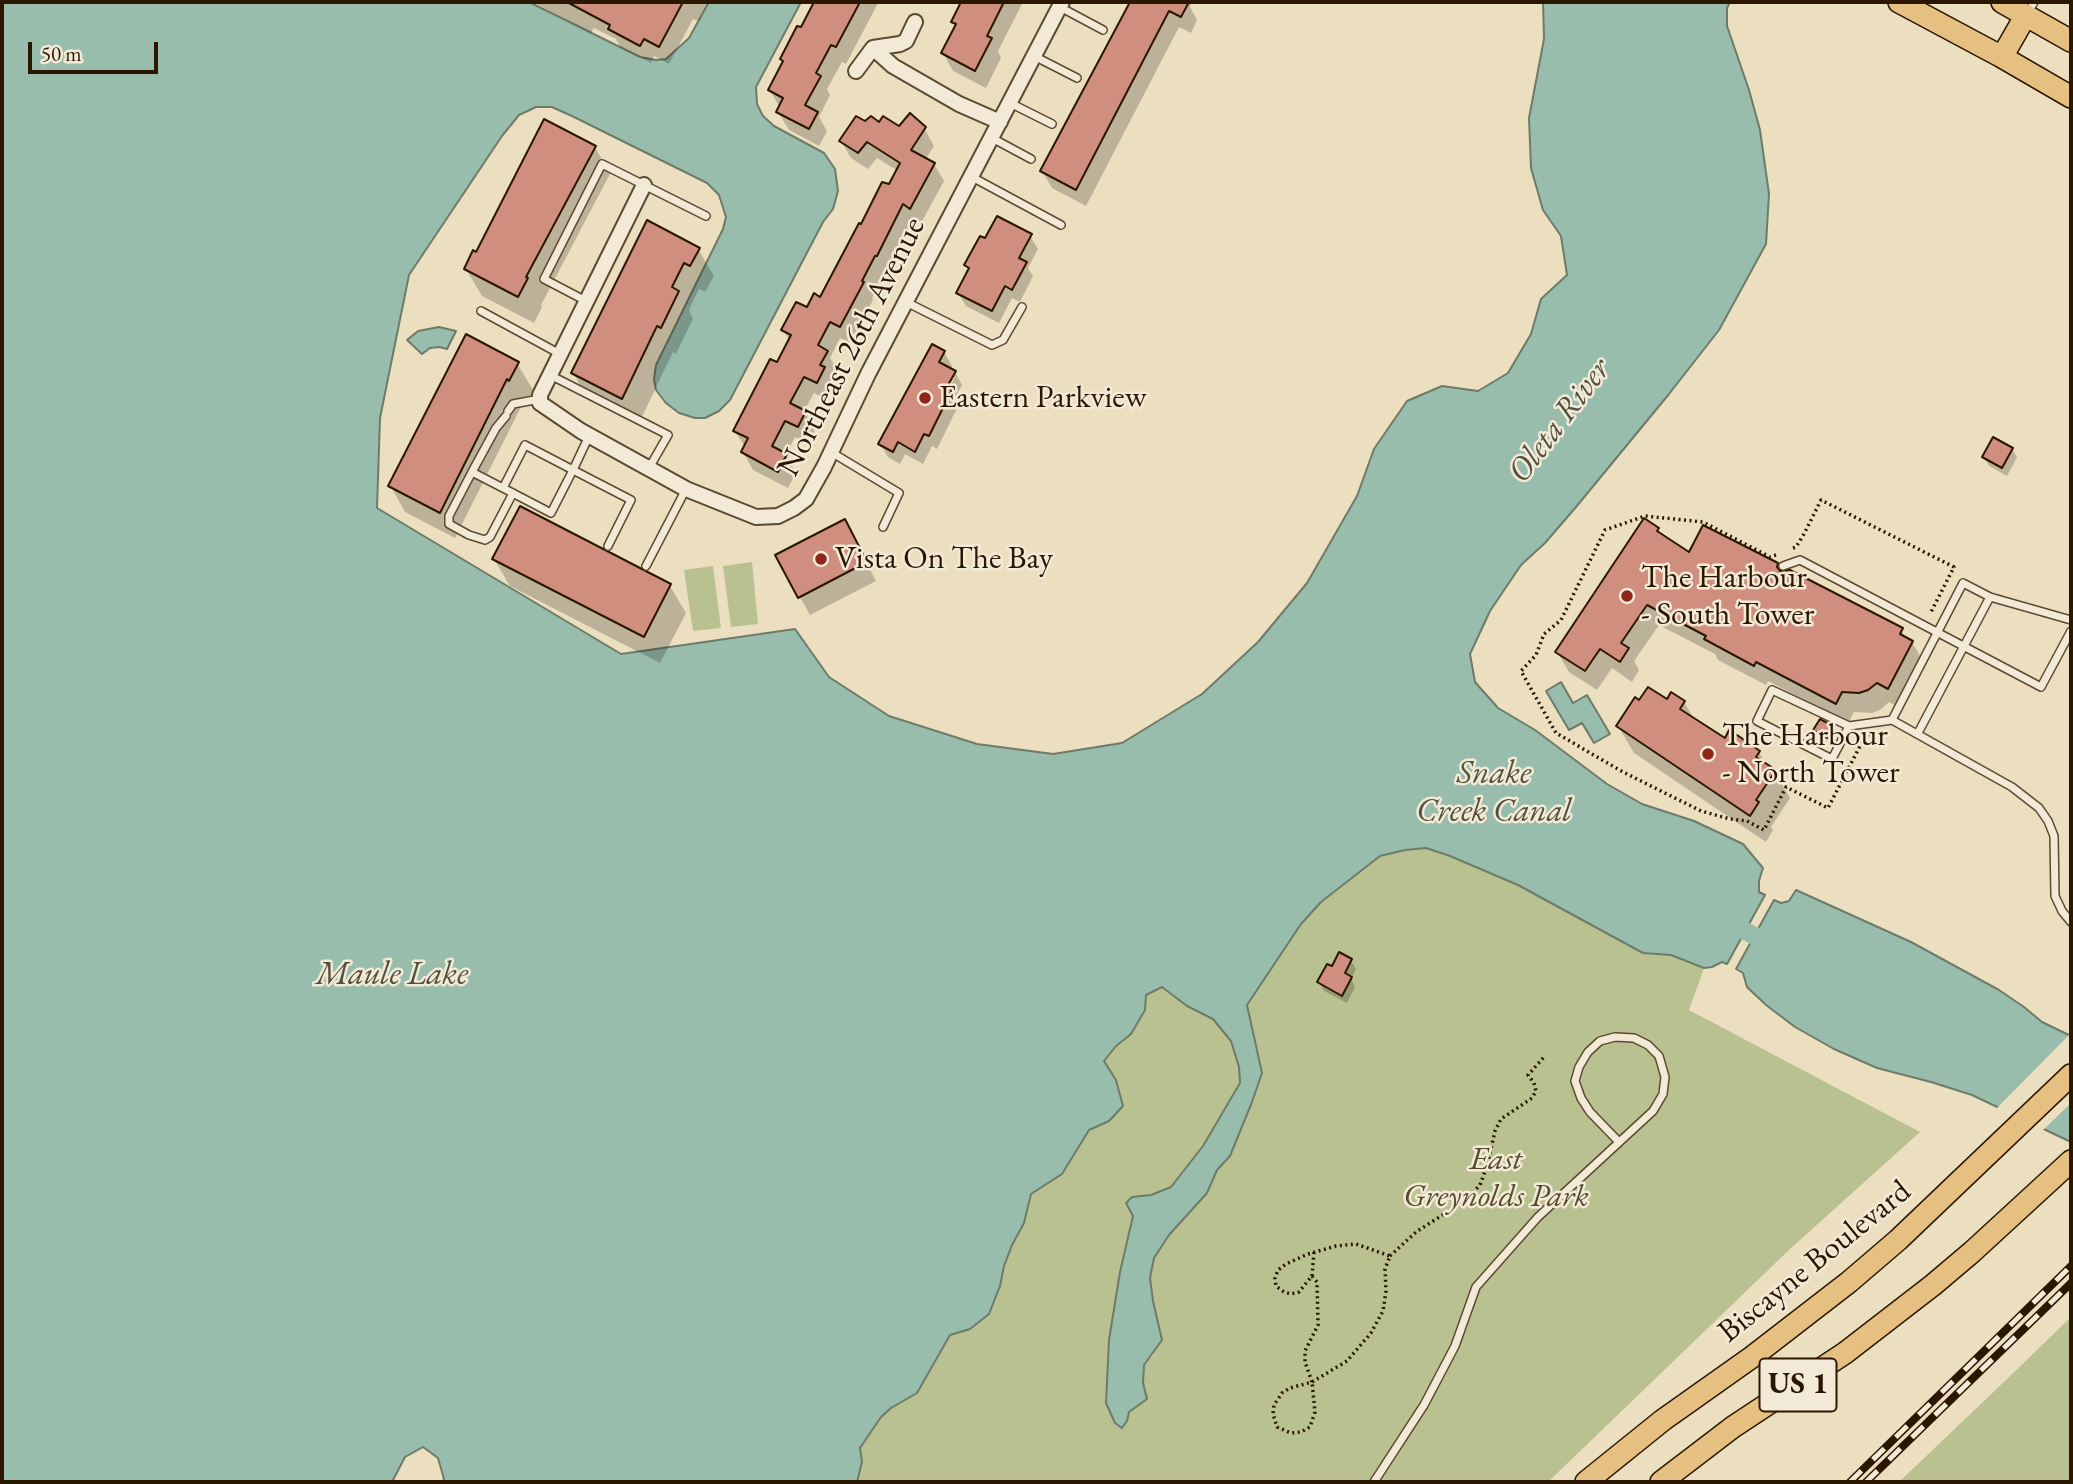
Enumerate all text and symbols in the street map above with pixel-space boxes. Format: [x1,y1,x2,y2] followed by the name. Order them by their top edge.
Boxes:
[32,28,161,72] scale bar
[41,40,82,67] text: 50 m
[770,211,934,483] street label: Northeast 26th Avenue
[1500,351,1620,491] water label: Oleta River
[939,379,1147,417] place label: Eastern Parkview
[917,390,933,406] marker: Eastern Parkview
[835,540,1053,578] place label: Vista On The Bay
[813,551,829,567] marker: Vista On The Bay
[1641,559,1814,634] place label: The Harbour - South Tower
[1619,588,1635,604] marker: The Harbour - South Tower
[1722,717,1900,792] place label: The Harbour - North Tower
[1700,746,1716,762] marker: The Harbour - North Tower
[1416,754,1572,832] water label: Snake Creek Canal
[316,955,468,995] water label: Maule Lake
[1403,1141,1589,1216] park label: East Greynolds Park
[1711,1173,1919,1351] street label: Biscayne Boulevard
[1759,1358,1836,1412] road number: US 1

